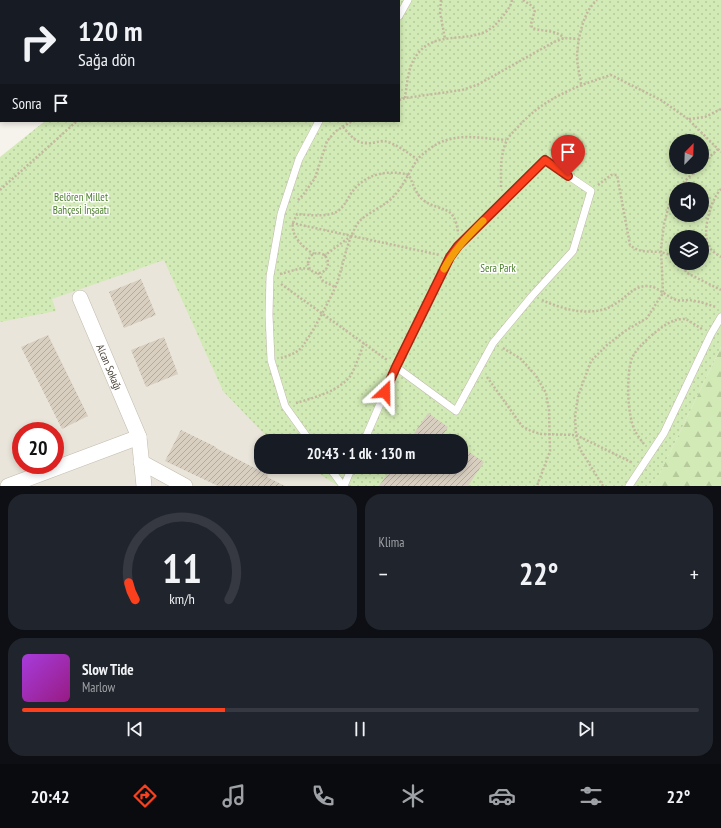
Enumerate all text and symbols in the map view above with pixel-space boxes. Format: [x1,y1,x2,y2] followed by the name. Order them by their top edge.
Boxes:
[78,12,142,49] text: 120 m
[12,16,64,68] icon: right
[78,48,135,71] text: Sağa dön
[50,92,72,114] icon: arrive
[12,94,42,113] text: Sonra
[669,134,709,174] north arrow
[669,134,709,270] map controls
[551,135,585,176] pin
[557,141,579,163] icon: arrive
[669,182,709,222] button: sound
[53,190,109,217] park label: Belören Millet Bahçesi İnşaatı
[669,230,709,270] button: layers
[480,261,516,275] park label: Sera Park
[93,342,125,392] street label: Alcan Sokağı
[364,371,406,413] position arrow
[12,422,64,474] speed limit sign: 20
[307,444,415,463] text: 20:43 · 1 dk · 130 m
[379,534,404,551] text: Klima
[162,541,202,594] text: 11
[519,554,559,593] text: 22°
[379,560,388,588] text: −
[690,560,699,588] text: +
[170,589,195,608] text: km/h
[82,660,134,679] text: Slow Tide
[82,679,115,696] text: Marlow
[124,718,146,740] icon: previous
[349,718,371,740] icon: pause
[575,718,597,740] icon: next
[131,782,159,810] icon: directions
[220,782,248,810] icon: music
[309,782,337,810] icon: phone
[399,782,427,810] icon: climate
[488,782,516,810] icon: car
[577,782,605,810] icon: filters
[31,785,70,808] text: 20:42
[667,785,690,808] text: 22°

